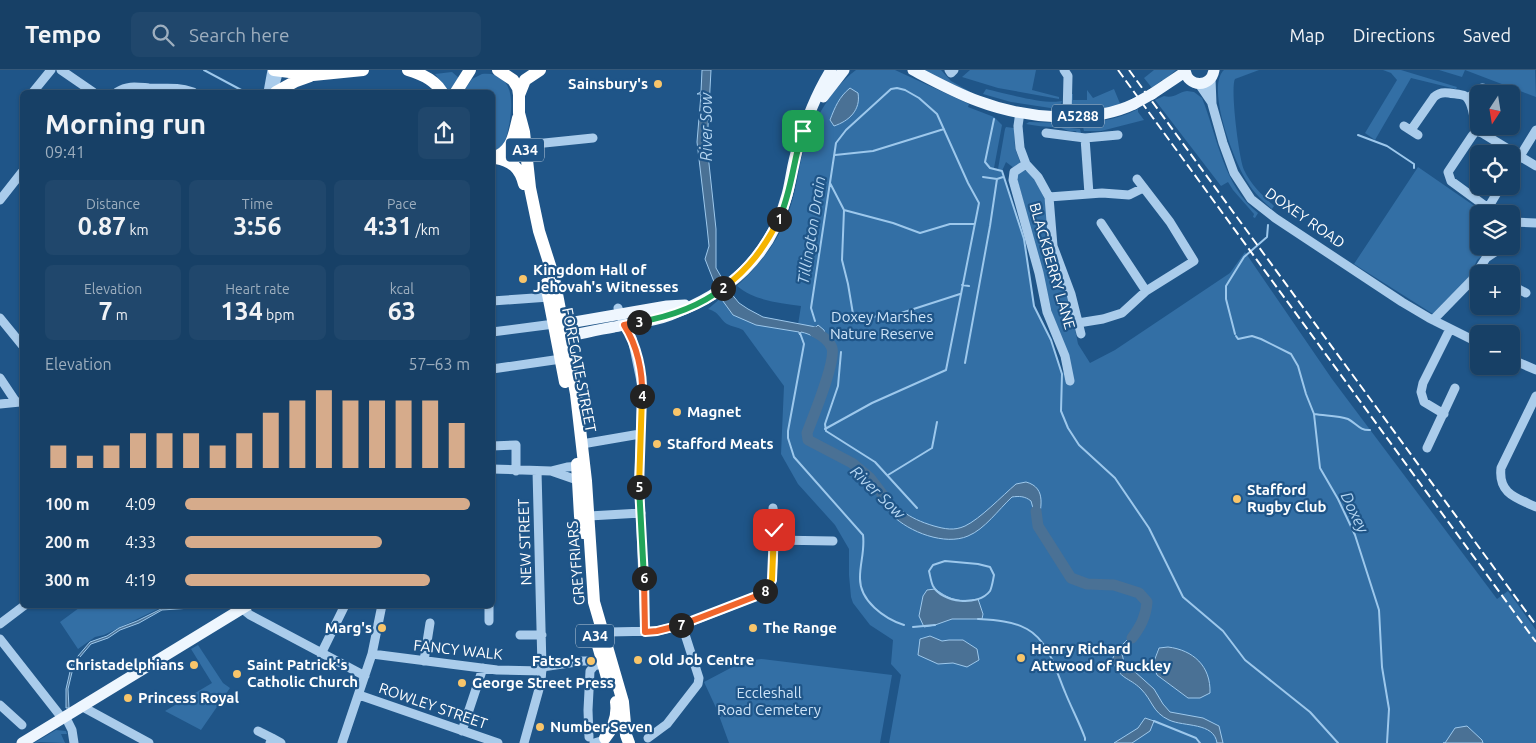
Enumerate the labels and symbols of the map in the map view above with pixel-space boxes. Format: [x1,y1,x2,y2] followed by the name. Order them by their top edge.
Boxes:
[568,75,648,92] place label: Sainsbury's
[652,78,664,90] marker: Sainsbury's
[1470,85,1520,135] north arrow
[697,92,715,161] water label: River Sow
[1052,104,1104,128] road number: A5288
[782,110,824,152] pin
[506,138,544,162] road number: A34
[794,175,828,285] water label: Tillington Drain
[1262,184,1348,251] street label: DOXEY ROAD
[1026,201,1079,331] street label: BLACKBERRY LANE
[766,206,792,232] pin: 1
[533,261,679,295] place label: Kingdom Hall of Jehovah's Witnesses
[517,273,529,285] marker: Kingdom Hall of Jehovah's Witnesses
[710,276,736,300] pin: 2
[559,306,600,434] street label: FOREGATE STREET
[830,308,934,342] park label: Doxey Marshes Nature Reserve
[626,310,652,334] pin: 3
[630,384,654,408] pin: 4
[687,403,742,420] place label: Magnet
[671,406,683,418] marker: Magnet
[667,435,773,452] place label: Stafford Meats
[651,438,663,450] marker: Stafford Meats
[847,462,909,523] water label: River Sow
[626,474,652,500] pin: 5
[1247,481,1327,515] place label: Stafford Rugby Club
[1337,489,1373,536] water label: Doxey
[1231,493,1243,505] marker: Stafford Rugby Club
[514,498,535,586] street label: NEW STREET
[753,509,795,551] pin
[563,520,588,606] street label: GREYFRIARS
[632,566,656,590] pin: 6
[752,578,778,604] pin: 8
[668,612,694,638] pin: 7
[325,619,372,636] place label: Marg's
[763,619,837,636] place label: The Range
[376,622,388,634] marker: Marg's
[747,622,759,634] marker: The Range
[576,624,614,648] road number: A34
[413,636,504,663] street label: FANCY WALK
[1031,640,1171,674] place label: Henry Richard Attwood of Ruckley
[648,651,754,668] place label: Old Job Centre
[532,652,581,669] place label: Fatso's
[1015,652,1027,664] marker: Henry Richard Attwood of Ruckley
[632,654,644,666] marker: Old Job Centre
[585,655,597,667] marker: Fatso's
[66,656,184,673] place label: Christadelphians
[247,656,358,690] place label: Saint Patrick's Catholic Church
[188,659,200,671] marker: Christadelphians
[231,668,243,680] marker: Saint Patrick's Catholic Church
[472,674,614,691] place label: George Street Press
[456,677,468,689] marker: George Street Press
[377,679,490,732] street label: ROWLEY STREET
[717,684,821,718] park label: Eccleshall Road Cemetery
[138,689,239,706] place label: Princess Royal
[122,692,134,704] marker: Princess Royal
[550,718,653,735] place label: Number Seven
[534,721,546,733] marker: Number Seven

